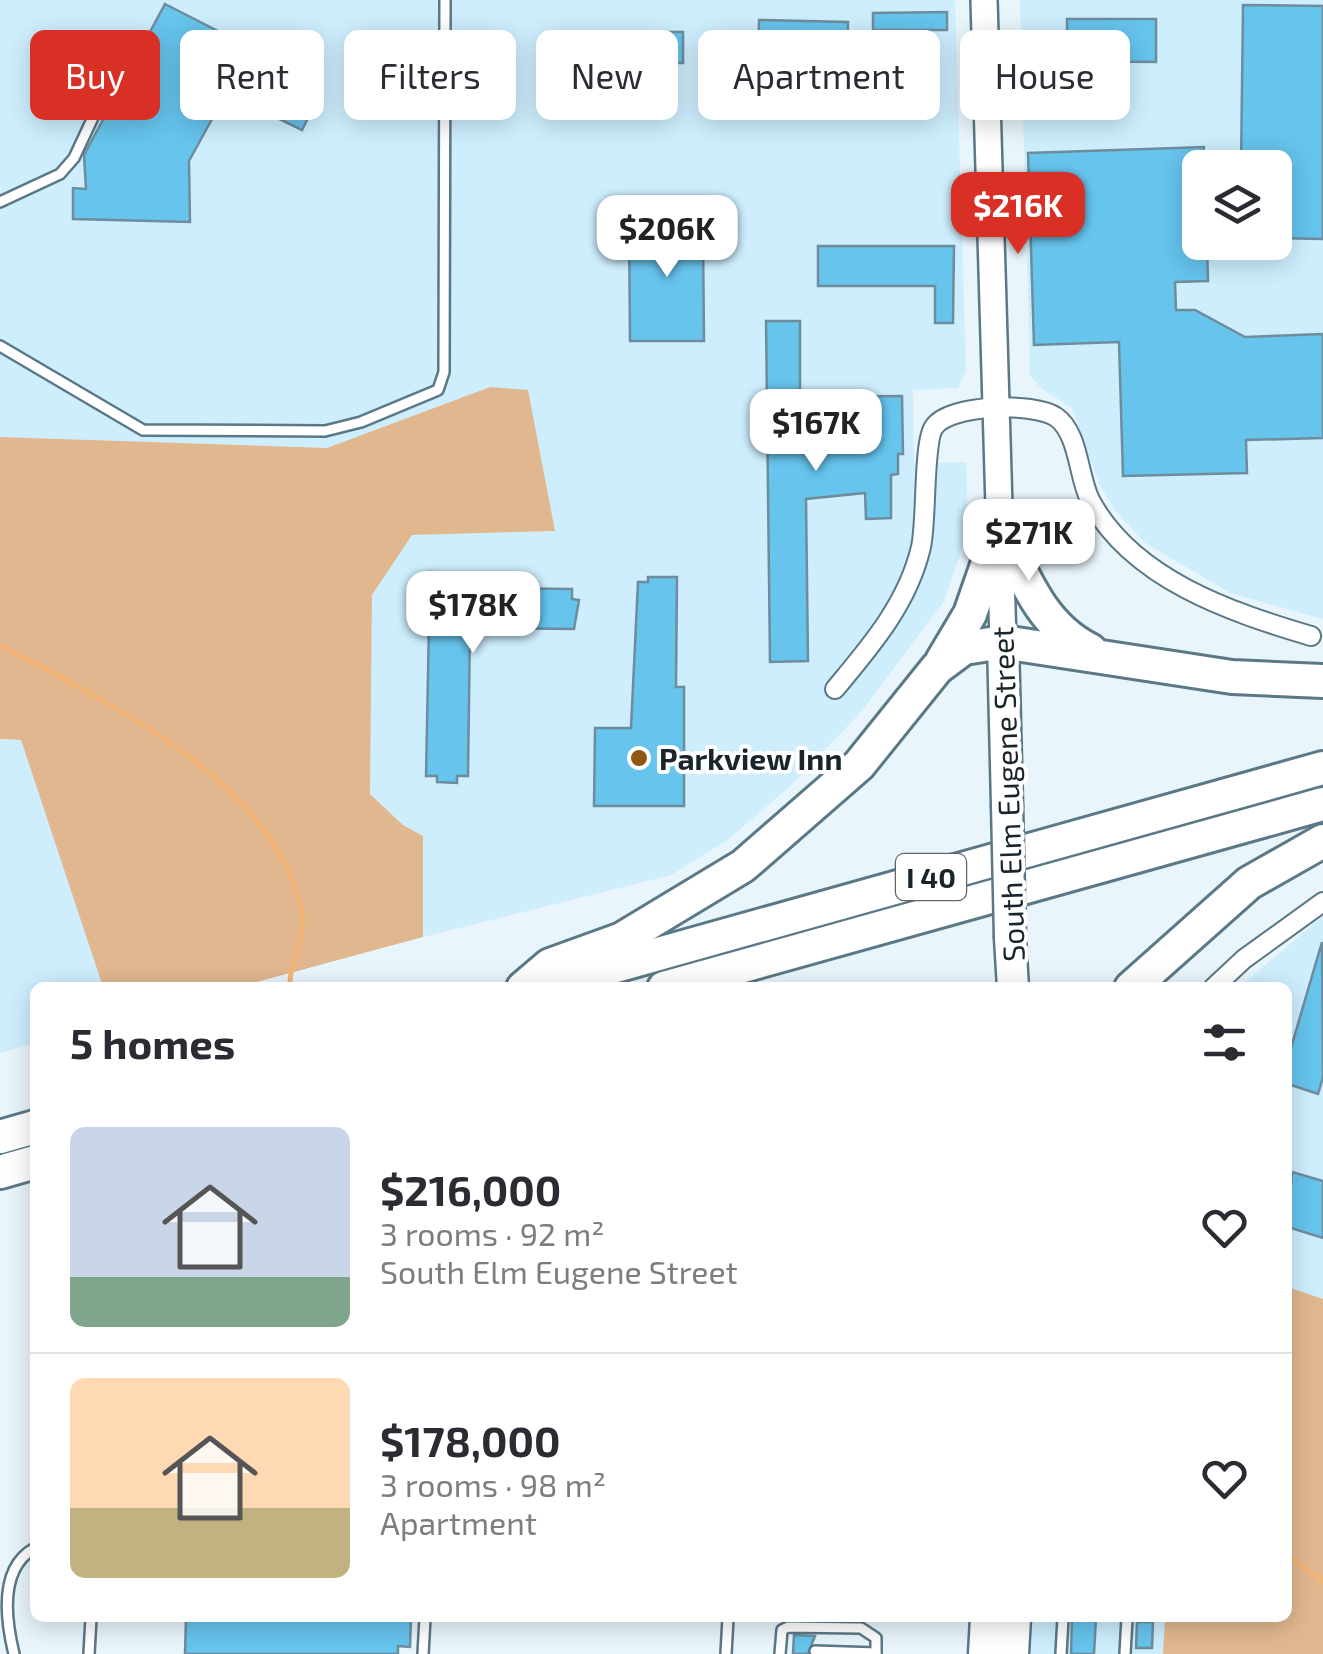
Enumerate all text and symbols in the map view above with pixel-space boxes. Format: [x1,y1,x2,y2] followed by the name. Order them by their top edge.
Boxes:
[30,30,160,120] chip: Buy
[180,30,324,120] chip: Rent
[344,30,516,120] chip: Filters
[536,30,678,120] chip: New
[698,30,940,120] chip: Apartment
[960,30,1130,120] chip: House
[1182,150,1292,260] map controls
[1182,150,1292,260] button: layers
[948,172,1088,257] pin: $216K
[973,185,1063,223] text: $216K
[597,195,737,280] pin: $206K
[619,208,715,246] text: $206K
[746,389,886,474] pin: $167K
[772,402,860,440] text: $167K
[959,499,1099,584] pin: $271K
[985,512,1073,550] text: $271K
[403,571,543,656] pin: $178K
[428,584,518,622] text: $178K
[983,626,1031,962] street label: South Elm Eugene Street
[659,740,842,776] place label: Parkview Inn
[628,747,650,769] marker: Parkview Inn
[896,854,966,900] road number: I 40
[1197,1015,1252,1070] icon: filters
[70,1017,235,1067] text: 5 homes
[380,1164,561,1214] text: $216,000
[150,1167,270,1287] icon: home
[1197,1200,1252,1255] icon: heart
[380,1214,605,1252] text: 3 rooms · 92 m²
[380,1252,738,1290] text: South Elm Eugene Street
[380,1415,561,1465] text: $178,000
[150,1418,270,1538] icon: home
[1197,1451,1252,1506] icon: heart
[380,1465,606,1503] text: 3 rooms · 98 m²
[380,1503,537,1541] text: Apartment

